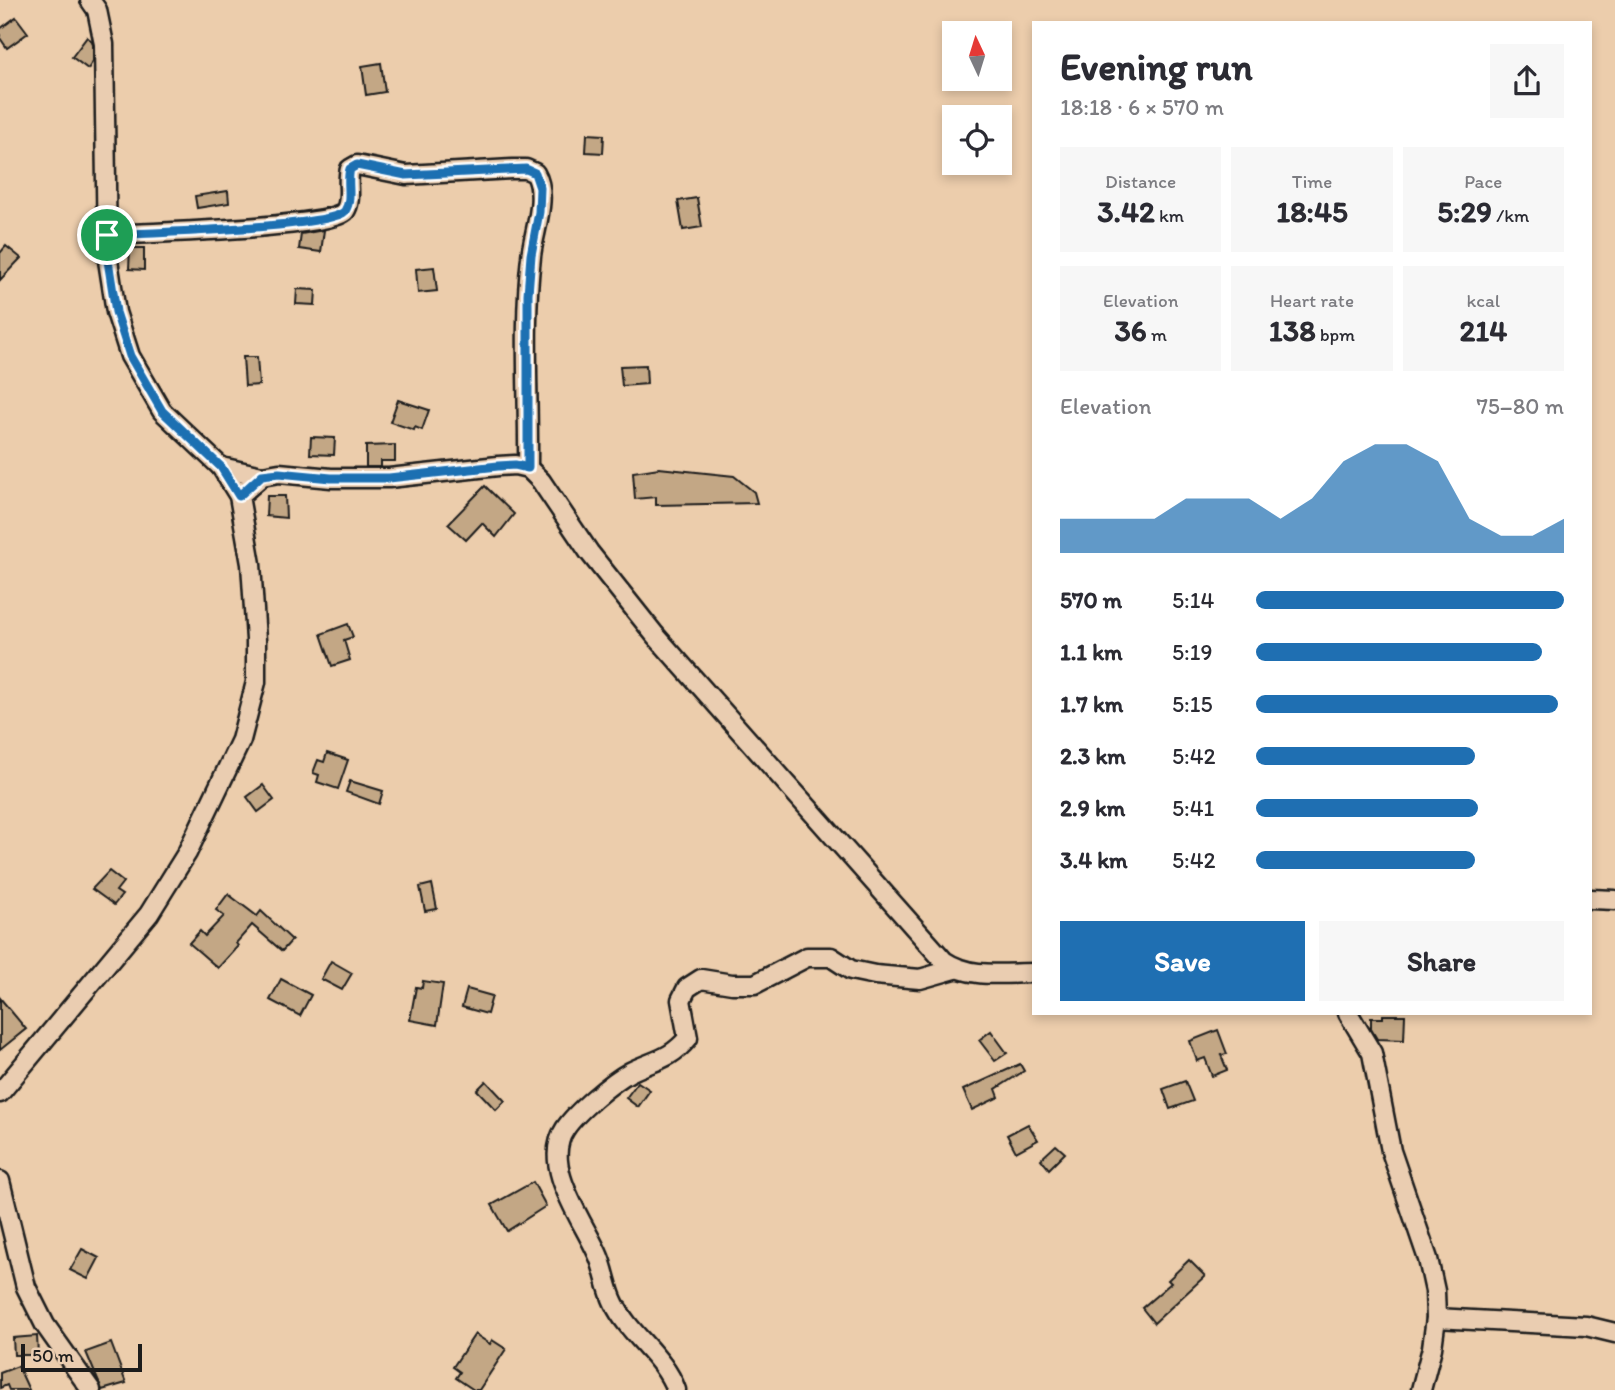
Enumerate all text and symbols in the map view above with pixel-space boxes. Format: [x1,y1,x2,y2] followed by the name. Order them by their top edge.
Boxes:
[942,21,1012,91] north arrow
[942,21,1012,175] map controls
[1060,44,1253,90] text: Evening run
[1490,44,1564,118] button: share
[1060,93,1224,121] text: 18:18 · 6 × 570 m
[942,105,1012,175] button: locate
[1105,170,1176,193] text: Distance
[1292,170,1332,193] text: Time
[1464,170,1502,193] text: Pace
[1097,193,1155,230] text: 3.42
[1276,193,1348,230] text: 18:45
[1437,193,1492,230] text: 5:29
[1155,204,1184,227] text: km
[1492,204,1529,227] text: /km
[77,205,137,265] pin
[88,216,126,254] icon: arrive
[1103,289,1178,312] text: Elevation
[1270,289,1354,312] text: Heart rate
[1466,289,1500,312] text: kcal
[1114,312,1147,349] text: 36
[1269,312,1316,349] text: 138
[1459,312,1507,349] text: 214
[1147,323,1167,346] text: m
[1316,323,1355,346] text: bpm
[1060,392,1151,420] text: Elevation
[1476,392,1564,420] text: 75–80 m
[1060,586,1122,614] text: 570 m
[1172,586,1214,614] text: 5:14
[1060,638,1123,666] text: 1.1 km
[1172,638,1212,666] text: 5:19
[1060,690,1123,718] text: 1.7 km
[1172,690,1212,718] text: 5:15
[1060,742,1126,770] text: 2.3 km
[1172,742,1216,770] text: 5:42
[1060,794,1125,822] text: 2.9 km
[1172,794,1214,822] text: 5:41
[1060,846,1128,874] text: 3.4 km
[1172,846,1216,874] text: 5:42
[1060,921,1305,1001] button: Save
[1319,921,1564,1001] button: Share
[21,1341,142,1373] scale bar
[32,1344,74,1367] text: 50 m

